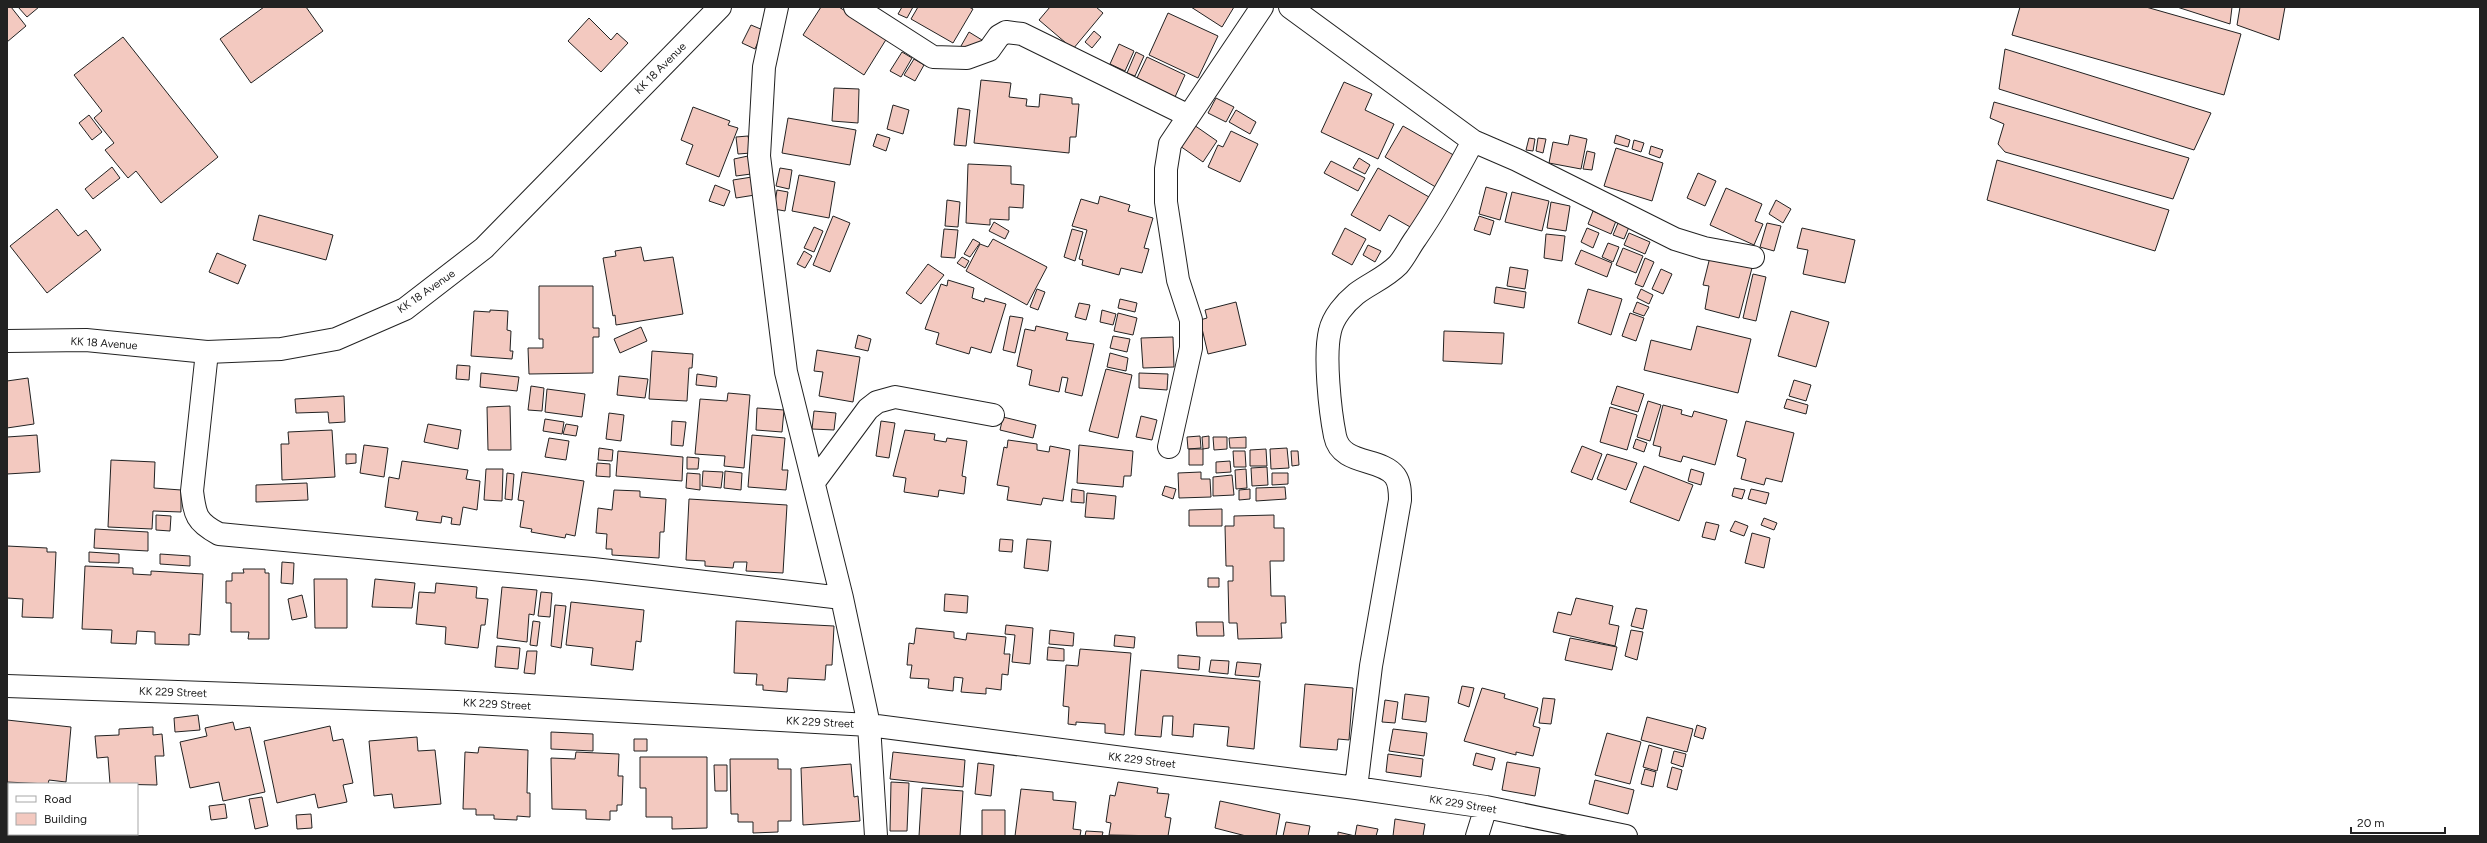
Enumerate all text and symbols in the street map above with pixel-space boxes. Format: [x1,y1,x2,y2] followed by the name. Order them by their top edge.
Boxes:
[632,40,689,97] street label: KK 18 Avenue
[395,267,458,316] street label: KK 18 Avenue
[70,335,138,352] street label: KK 18 Avenue
[139,685,207,700] street label: KK 229 Street
[463,696,531,713] street label: KK 229 Street
[786,714,854,731] street label: KK 229 Street
[1107,750,1177,771] street label: KK 229 Street
[8,783,138,835] legend
[44,792,72,806] text: Road
[1428,793,1498,816] street label: KK 229 Street
[2351,809,2445,835] scale bar
[44,812,87,826] text: Building
[2357,816,2385,830] text: 20 m

